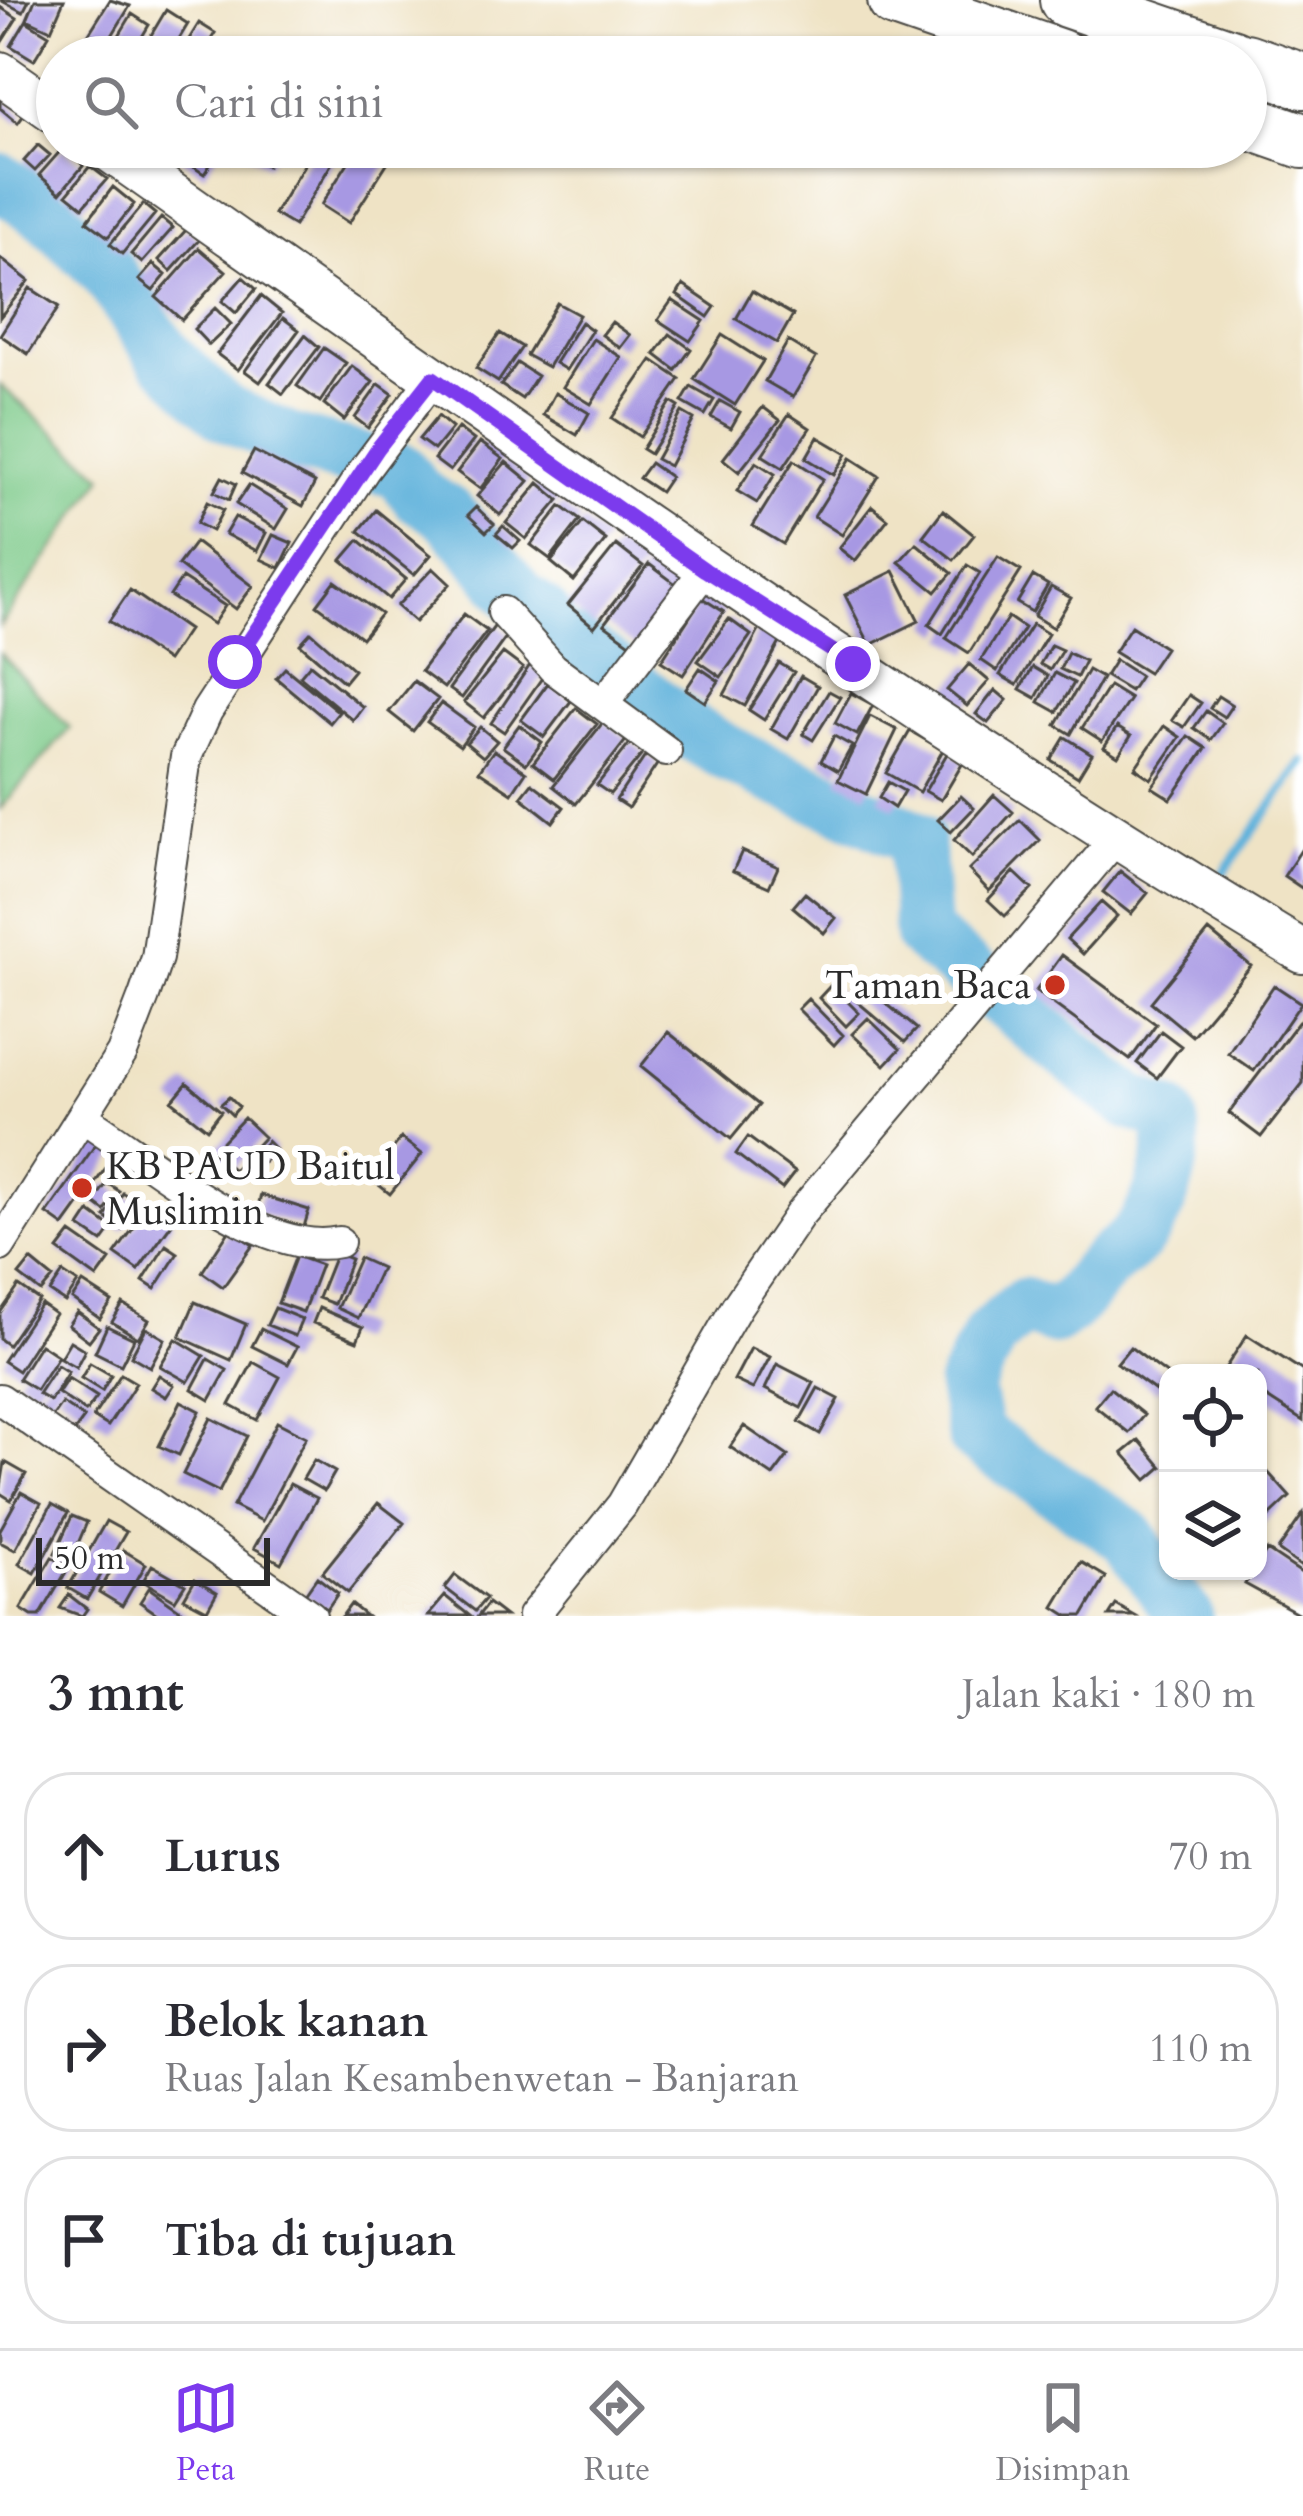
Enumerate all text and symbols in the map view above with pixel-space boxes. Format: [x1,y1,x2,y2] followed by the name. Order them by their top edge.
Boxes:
[36,36,1267,168] search box
[78,69,144,135] icon: search
[174,72,384,133] text: Cari di sini
[208,635,262,689] route start
[826,637,880,691] route end
[825,959,1031,1012] place label: Taman Baca
[1042,972,1068,998] marker: Taman Baca
[106,1140,395,1238] place label: KB PAUD Baitul Muslimin
[69,1175,95,1201] marker: KB PAUD Baitul Muslimin
[1159,1364,1267,1580] map controls
[1159,1364,1267,1472] button: locate
[1159,1472,1267,1580] button: layers
[36,1532,270,1585] scale bar
[54,1536,125,1581] text: 50 m
[48,1659,184,1729] text: 3 mnt
[962,1668,1255,1721] text: Jalan kaki · 180 m
[51,1823,117,1889] icon: ahead
[165,1826,281,1887] text: Lurus
[1169,1830,1252,1883] text: 70 m
[165,1991,428,2052] text: Belok kanan
[51,2015,117,2081] icon: right
[1149,2022,1252,2075] text: 110 m
[165,2052,799,2105] text: Ruas Jalan Kesambenwetan - Banjaran
[51,2207,117,2273] icon: arrive
[165,2210,456,2271] text: Tiba di tujuan
[173,2375,239,2492] tab: Peta
[584,2375,650,2492] tab: Rute
[995,2375,1130,2492] tab: Disimpan

